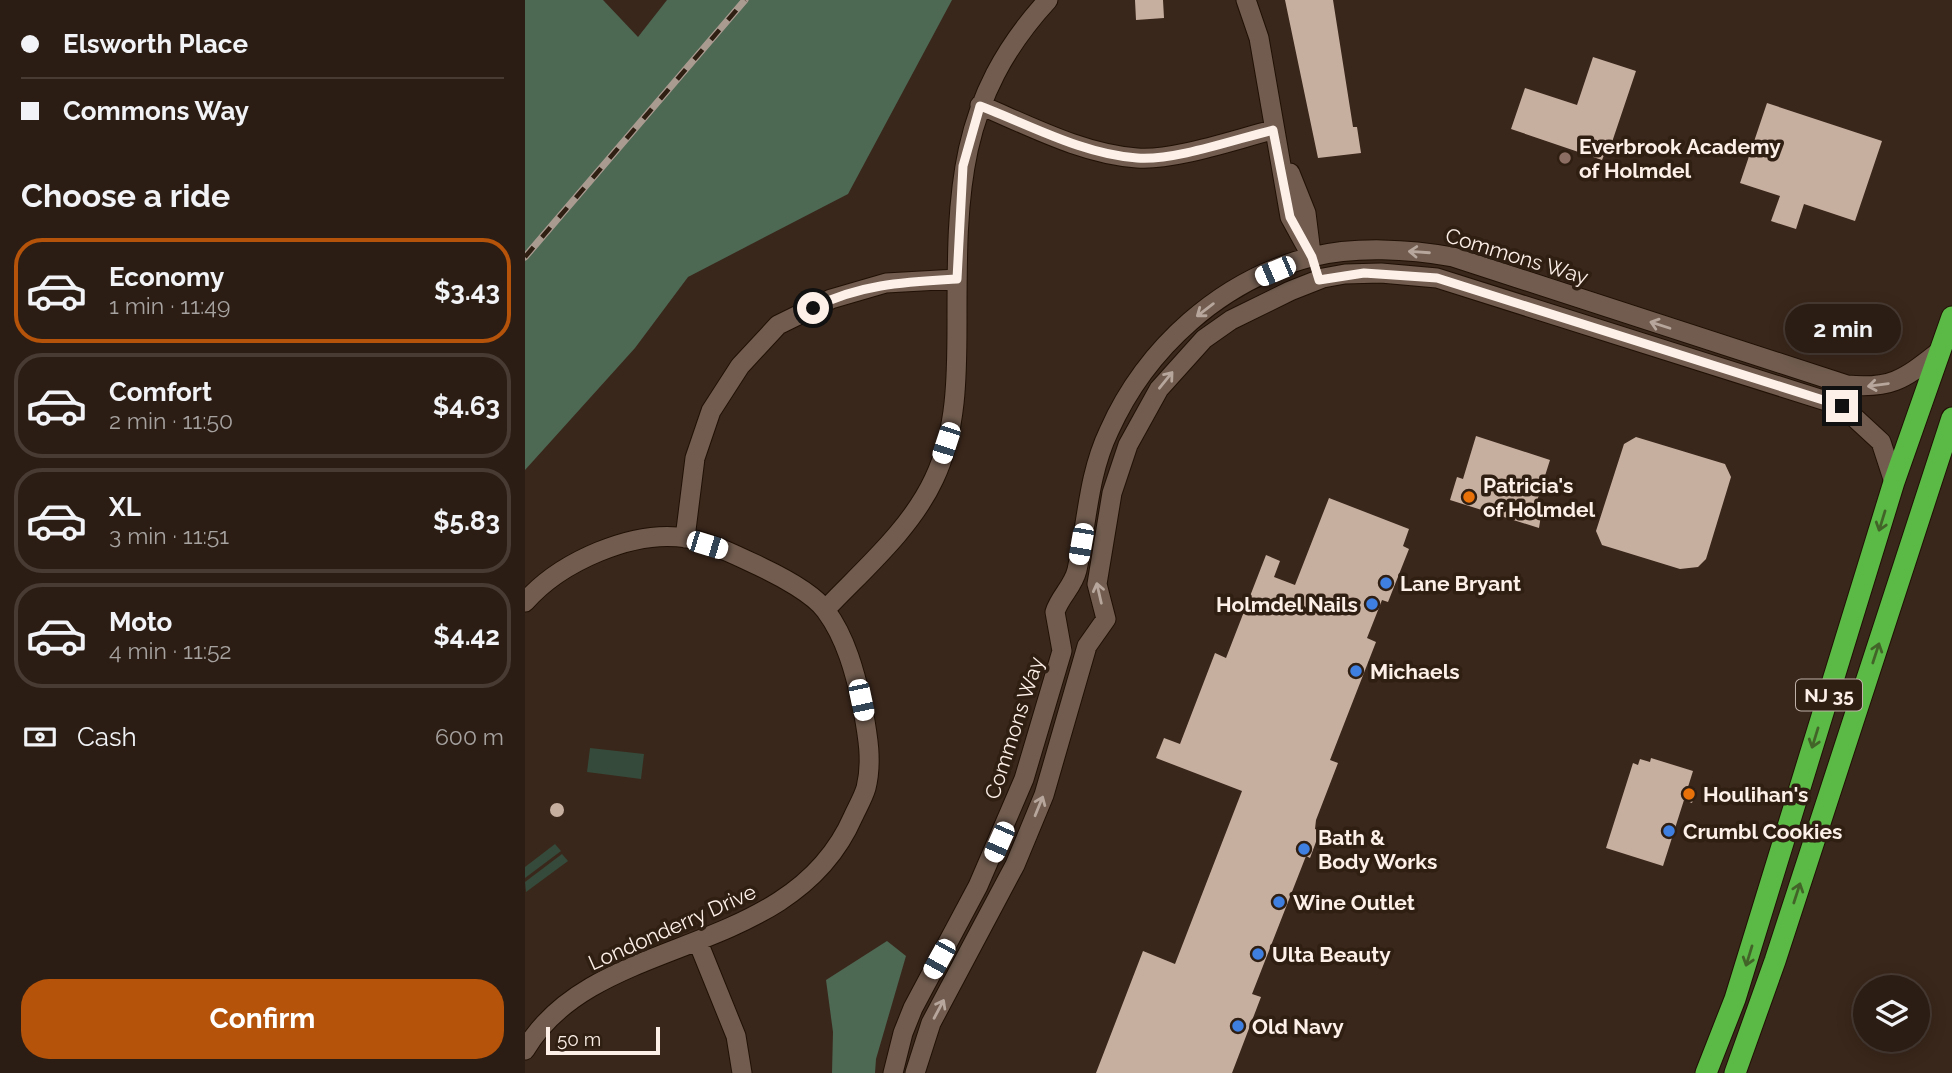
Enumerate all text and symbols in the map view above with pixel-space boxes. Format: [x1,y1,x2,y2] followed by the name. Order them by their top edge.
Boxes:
[63,29,248,59] text: Elsworth Place
[63,96,249,126] text: Commons Way
[1579,134,1781,183] place label: Everbrook Academy of Holmdel
[1557,150,1573,166] marker: Everbrook Academy of Holmdel
[21,177,230,214] text: Choose a ride
[1442,222,1592,290] street label: Commons Way
[1409,245,1431,258] one-way arrow
[1252,253,1299,289] car
[25,259,88,322] icon: car
[109,262,224,292] text: Economy
[434,276,500,306] text: $3.43
[109,292,230,319] text: 1 min · 11:49
[797,292,829,324] route start
[1196,302,1215,317] one-way arrow
[1784,304,1900,354] callout: 2 min
[1813,315,1873,342] text: 2 min
[1650,317,1672,330] one-way arrow
[1158,372,1174,390] one-way arrow
[25,374,88,437] icon: car
[109,377,212,407] text: Comfort
[1867,379,1890,392] one-way arrow
[1826,390,1858,422] route end
[433,391,500,421] text: $4.63
[109,407,233,434] text: 2 min · 11:50
[930,420,963,466] car
[1483,473,1596,522] place label: Patricia's of Holmdel
[25,489,88,552] icon: car
[1461,489,1477,505] marker: Patricia's of Holmdel
[109,492,141,522] text: XL
[433,506,500,536] text: $5.83
[1875,509,1887,531] one-way arrow
[1068,521,1095,567] car
[109,522,229,549] text: 3 min · 11:51
[684,529,731,561] car
[1400,571,1521,596] place label: Lane Bryant
[1378,575,1394,591] marker: Lane Bryant
[1092,582,1106,605] one-way arrow
[1216,592,1358,617] place label: Holmdel Nails
[1364,596,1380,612] marker: Holmdel Nails
[25,604,88,667] icon: car
[109,607,172,637] text: Moto
[433,621,500,651] text: $4.42
[109,637,232,664] text: 4 min · 11:52
[1870,642,1883,664] one-way arrow
[979,654,1049,802] street label: Commons Way
[1370,659,1460,684] place label: Michaels
[1348,663,1364,679] marker: Michaels
[847,677,876,723] car
[1796,680,1862,710] road number: NJ 35
[21,718,59,756] icon: cash
[77,722,137,752] text: Cash
[435,723,504,750] text: 600 m
[1808,727,1821,749] one-way arrow
[1703,782,1808,807] place label: Houlihan's
[1681,786,1697,802] marker: Houlihan's
[1034,795,1047,817] one-way arrow
[981,819,1018,865] car
[1683,819,1842,844] place label: Crumbl Cookies
[1661,823,1677,839] marker: Crumbl Cookies
[1318,825,1437,874] place label: Bath & Body Works
[1296,841,1312,857] marker: Bath & Body Works
[584,879,760,975] street label: Londonderry Drive
[1792,882,1805,904] one-way arrow
[1293,890,1415,915] place label: Wine Outlet
[1271,894,1287,910] marker: Wine Outlet
[920,936,959,982] car
[1272,942,1391,967] place label: Ulta Beauty
[1741,945,1754,967] one-way arrow
[1250,946,1266,962] marker: Ulta Beauty
[1853,975,1930,1052] map controls
[1853,975,1930,1052] button: layers
[21,979,504,1059] button: Confirm
[932,1000,946,1020] one-way arrow
[1252,1014,1344,1039] place label: Old Navy
[1230,1018,1246,1034] marker: Old Navy
[546,1024,660,1056] scale bar
[557,1028,601,1050] text: 50 m

